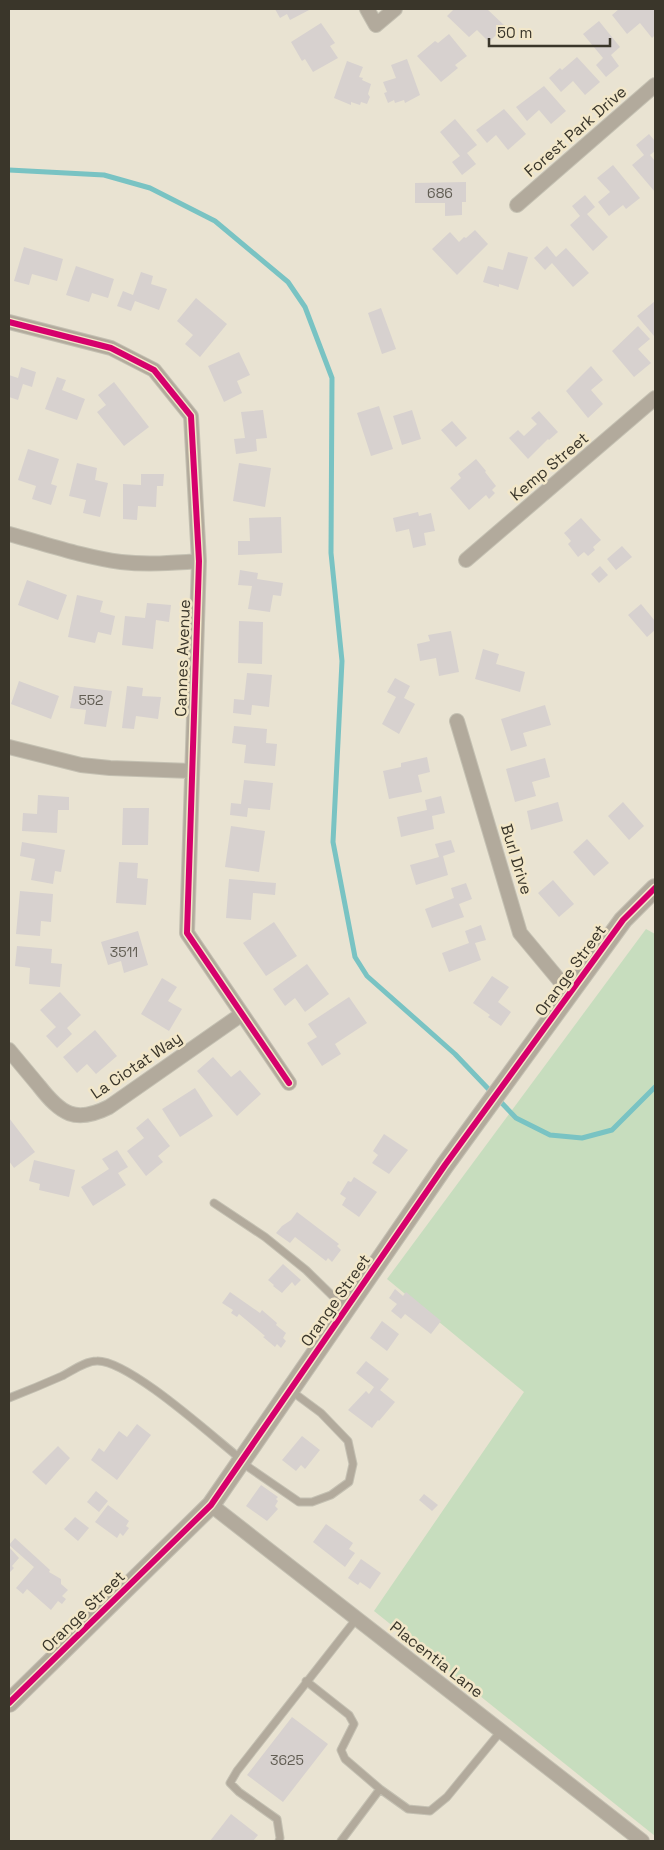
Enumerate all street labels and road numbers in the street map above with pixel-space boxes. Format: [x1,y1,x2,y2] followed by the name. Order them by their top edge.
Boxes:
[520,81,631,182] street label: Forest Park Drive
[506,427,593,505] street label: Kemp Street
[170,599,195,717] street label: Cannes Avenue
[496,821,537,897] street label: Burl Drive
[530,920,611,1020] street label: Orange Street
[87,1027,186,1104] street label: La Ciotat Way
[296,1250,375,1351] street label: Orange Street
[37,1566,130,1657] street label: Orange Street
[386,1616,488,1702] street label: Placentia Lane

